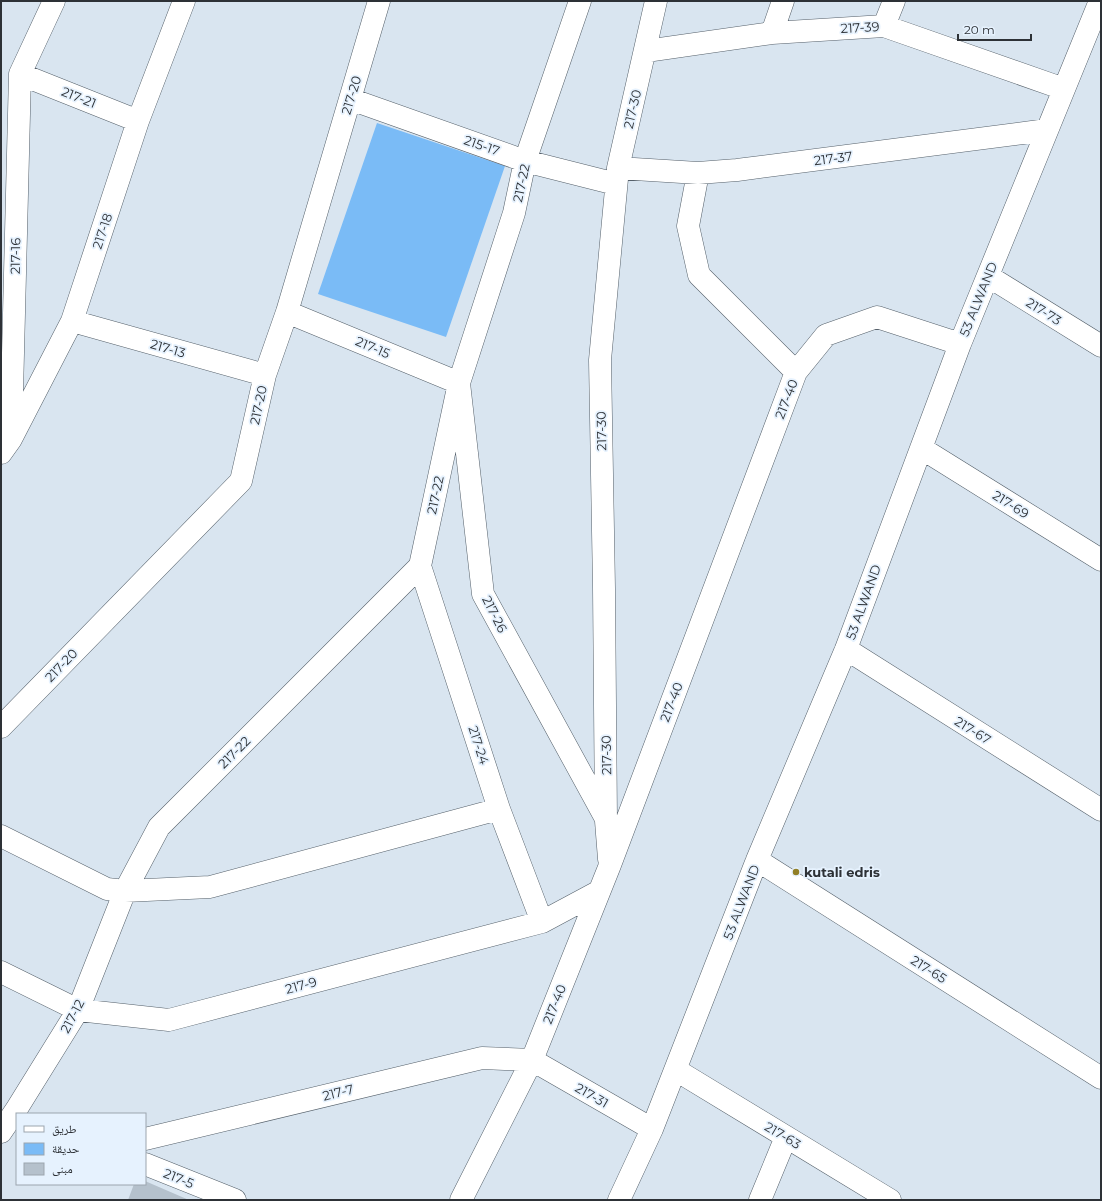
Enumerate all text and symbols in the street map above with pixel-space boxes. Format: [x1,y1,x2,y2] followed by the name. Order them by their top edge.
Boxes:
[958,16,1031,42] scale bar
[840,18,880,36] street label: 217-39
[964,22,995,37] text: 20 m
[338,74,364,116] street label: 217-20
[59,83,99,111] street label: 217-21
[620,88,644,130] street label: 217-30
[462,131,502,159] street label: 215-17
[813,148,853,168] street label: 217-37
[509,162,533,204] street label: 217-22
[89,211,115,251] street label: 217-18
[7,238,23,274] street label: 217-16
[956,259,1000,339] street label: 53 ALWAND
[1023,294,1065,328] street label: 217-73
[353,333,393,361] street label: 217-15
[149,335,187,361] street label: 217-13
[771,377,801,421] street label: 217-40
[246,384,270,426] street label: 217-20
[593,411,609,451] street label: 217-30
[423,474,447,516] street label: 217-22
[990,487,1032,521] street label: 217-69
[842,562,884,642] street label: 53 ALWAND
[479,593,511,635] street label: 217-26
[41,645,81,685] street label: 217-20
[656,680,686,724] street label: 217-40
[952,713,994,747] street label: 217-67
[465,724,493,767] street label: 217-24
[215,733,253,771] street label: 217-22
[598,735,614,775] street label: 217-30
[719,862,763,942] street label: 53 ALWAND
[804,864,880,880] place label: kutali edris
[791,867,801,877] marker: kutali edris
[908,952,950,986] street label: 217-65
[283,973,319,997] street label: 217-9
[539,982,569,1026] street label: 217-40
[57,996,87,1036] street label: 217-12
[572,1079,612,1111] street label: 217-31
[321,1080,356,1104] street label: 217-7
[16,1113,146,1185] legend
[762,1118,804,1152] street label: 217-63
[52,1121,77,1136] text: طريق
[52,1141,80,1156] text: حديقة
[52,1161,73,1176] text: مبنى
[161,1165,197,1191] street label: 217-5

